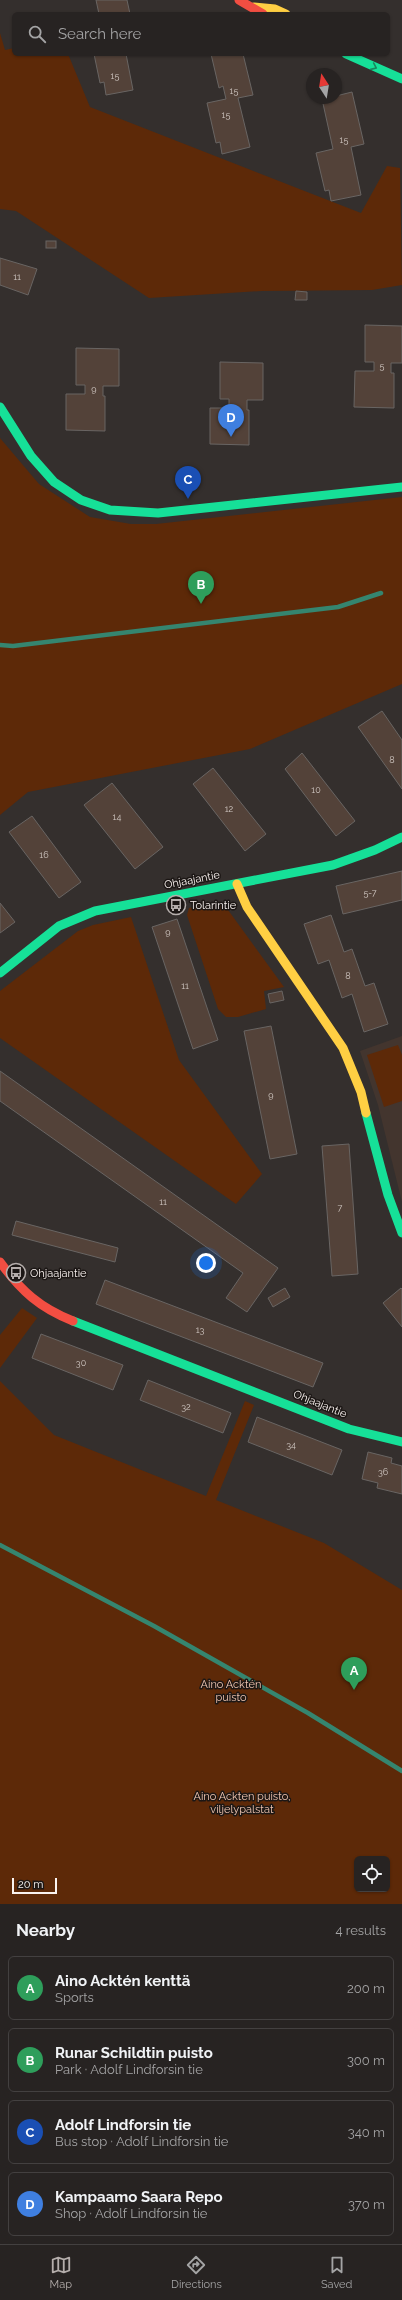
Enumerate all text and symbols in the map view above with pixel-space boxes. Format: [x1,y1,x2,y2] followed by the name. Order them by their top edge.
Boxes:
[12,12,390,56] search box
[26,23,48,45] icon: search
[58,25,141,43] text: Search here
[371,62,378,70] one-way arrow
[306,68,342,104] north arrow
[111,71,119,81] house number: 15
[230,86,238,96] house number: 15
[222,110,230,120] house number: 15
[340,135,348,145] house number: 15
[13,272,21,282] house number: 11
[380,361,385,371] house number: 5
[91,384,97,394] house number: 9
[218,404,244,437] pin: D
[175,466,201,499] pin: C
[188,571,214,604] pin: B
[389,755,395,765] house number: 8
[311,785,321,795] house number: 10
[225,804,234,814] house number: 12
[113,812,121,822] house number: 14
[39,850,49,860] house number: 16
[163,868,222,892] street label: Ohjaajantie
[363,888,377,898] house number: 5-7
[165,894,187,916] bus stop icon: Tolarintie
[190,899,237,912] place label: Tolarintie
[165,927,171,937] house number: 9
[345,971,351,981] house number: 8
[181,981,189,991] house number: 11
[268,1090,274,1100] house number: 9
[159,1197,167,1207] house number: 11
[338,1203,343,1213] house number: 7
[196,1253,216,1273] your location
[5,1262,27,1284] bus stop icon: Ohjaajantie
[30,1267,87,1280] place label: Ohjaajantie
[196,1325,205,1335] house number: 13
[76,1358,87,1368] house number: 30
[291,1387,349,1421] street label: Ohjaajantie
[181,1402,191,1412] house number: 32
[286,1440,296,1450] house number: 34
[378,1467,389,1477] house number: 36
[341,1657,367,1690] pin: A
[201,1678,261,1704] park label: Aino Acktén puisto
[193,1790,291,1816] park label: Aino Ackten puisto, viljelypalstat
[354,1856,390,1892] map controls
[354,1856,390,1892] button: locate
[12,1876,57,1895] scale bar
[18,1878,43,1891] text: 20 m
[16,1920,75,1940] text: Nearby
[335,1923,386,1938] text: 4 results
[55,1972,190,1990] text: Aino Acktén kenttä
[26,1981,34,1996] text: A
[347,1981,385,1996] text: 200 m
[55,1990,94,2005] text: Sports
[55,2044,213,2062] text: Runar Schildtin puisto
[26,2053,34,2068] text: B
[347,2053,385,2068] text: 300 m
[55,2062,203,2077] text: Park · Adolf Lindforsin tie
[55,2116,191,2134] text: Adolf Lindforsin tie
[26,2125,34,2140] text: C
[348,2125,385,2140] text: 340 m
[55,2134,229,2149] text: Bus stop · Adolf Lindforsin tie
[55,2188,223,2206] text: Kampaamo Saara Repo
[25,2197,35,2212] text: D
[348,2197,385,2212] text: 370 m
[55,2206,207,2221] text: Shop · Adolf Lindforsin tie
[50,2254,72,2291] tab: Map
[171,2254,222,2291] tab: Directions
[321,2254,352,2291] tab: Saved

